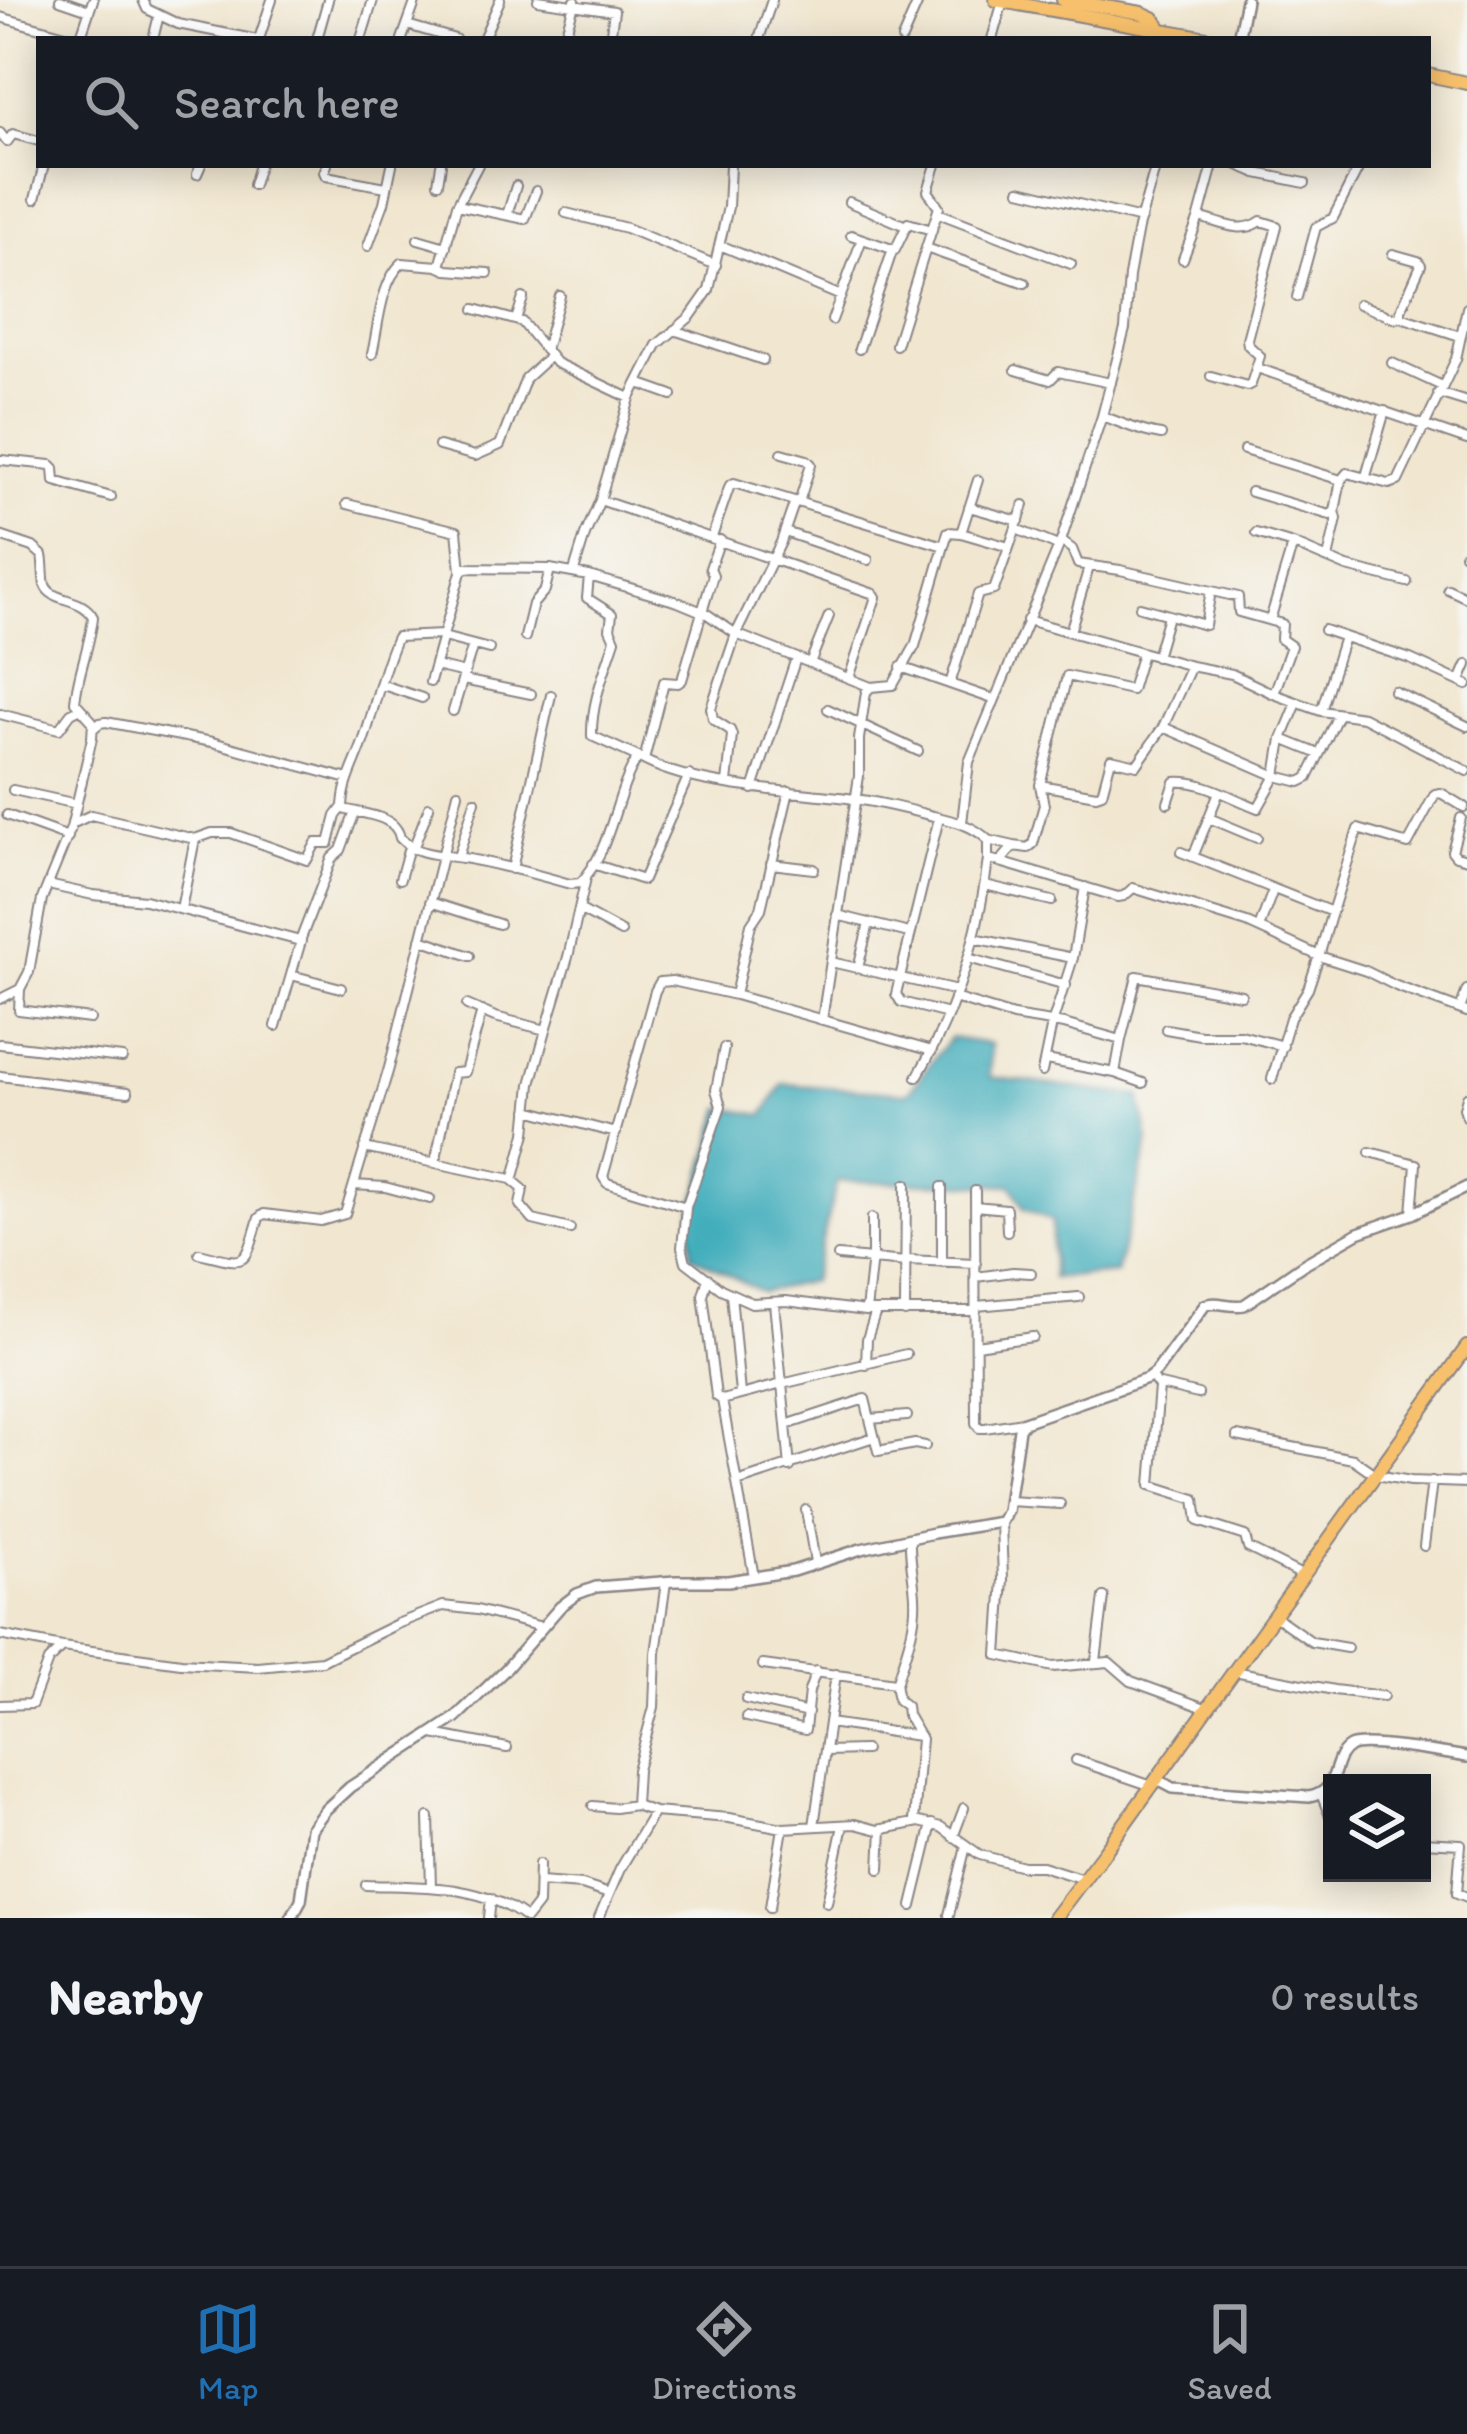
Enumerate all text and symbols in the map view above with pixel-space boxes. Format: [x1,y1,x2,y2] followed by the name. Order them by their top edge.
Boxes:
[36,36,1431,168] search box
[78,69,144,135] icon: search
[174,75,400,129] text: Search here
[1323,1774,1431,1882] map controls
[1323,1774,1431,1882] button: layers
[48,1966,203,2027] text: Nearby
[1270,1973,1419,2020] text: 0 results
[195,2296,261,2407] tab: Map
[652,2296,797,2407] tab: Directions
[1188,2296,1272,2407] tab: Saved

